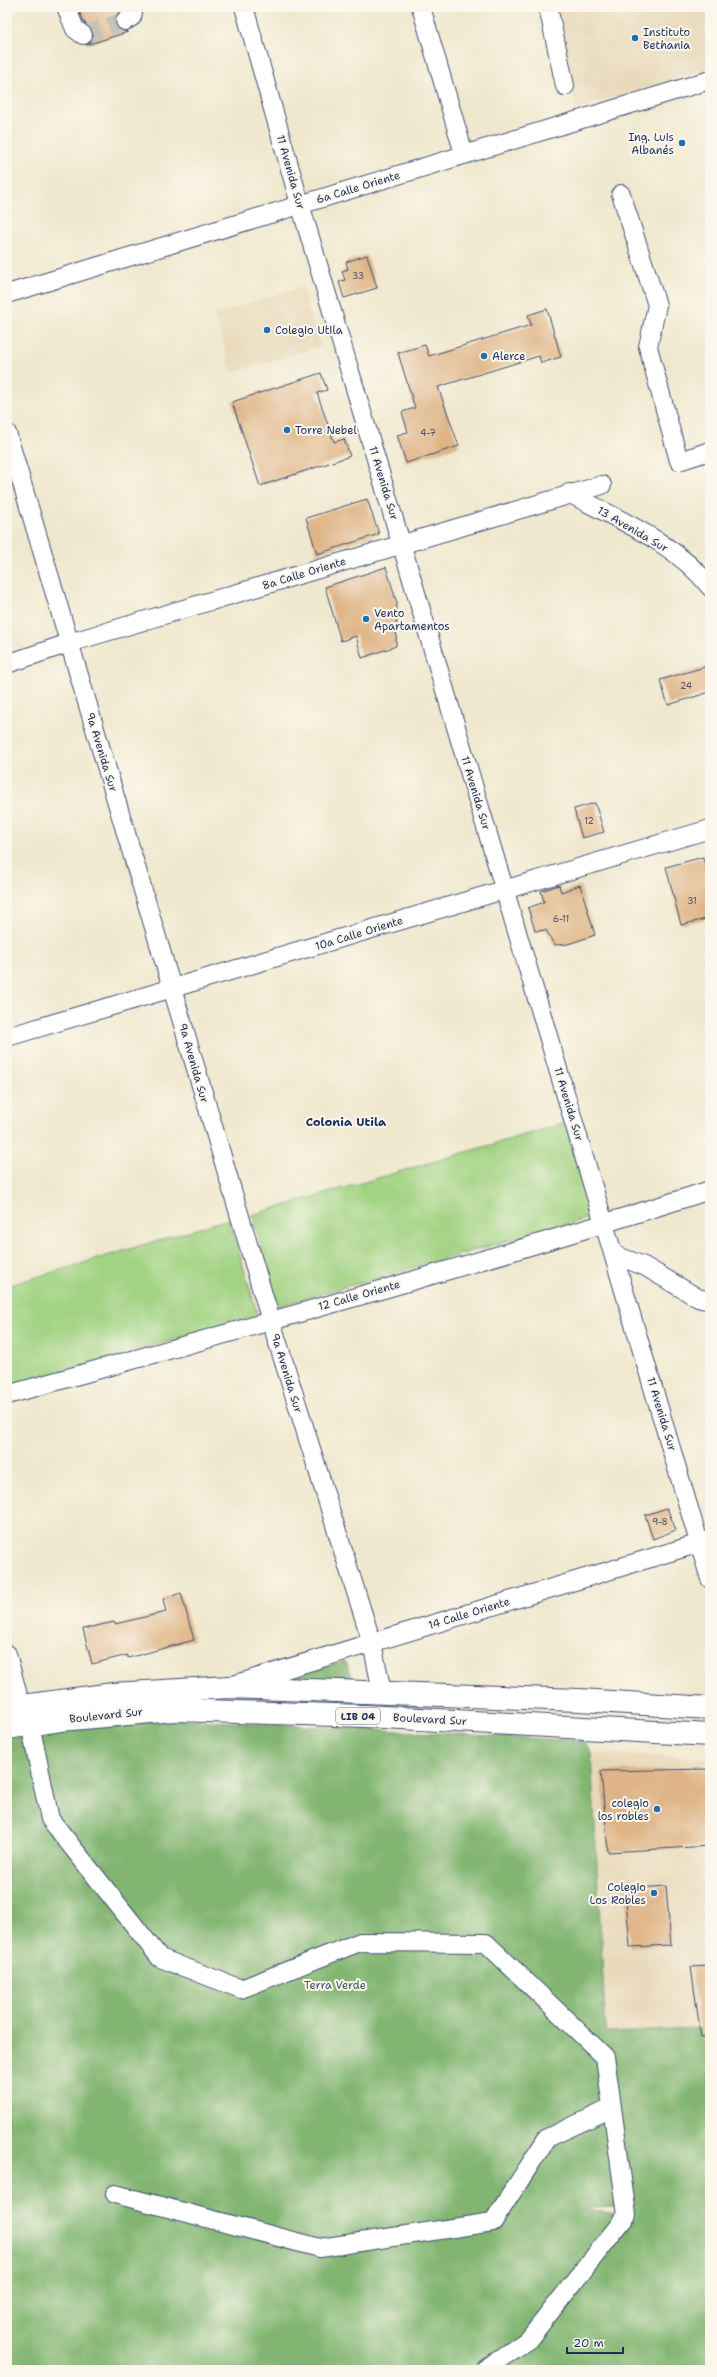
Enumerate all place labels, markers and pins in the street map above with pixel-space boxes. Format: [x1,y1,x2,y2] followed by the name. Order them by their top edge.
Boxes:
[643,25,691,53] place label: Instituto Bethania
[630,33,640,43] marker: Instituto Bethania
[628,130,674,158] place label: Ing. Luis Albanés
[677,138,687,148] marker: Ing. Luis Albanés
[275,323,343,338] place label: Colegio Utila
[262,325,272,335] marker: Colegio Utila
[492,349,525,364] place label: Alerce
[479,351,489,361] marker: Alerce
[295,423,357,438] place label: Torre Nebel
[282,425,292,435] marker: Torre Nebel
[374,606,450,634] place label: Vento Apartamentos
[361,614,371,624] marker: Vento Apartamentos
[598,1796,649,1824] place label: colegio los robles
[652,1804,662,1814] marker: colegio los robles
[589,1880,646,1908] place label: Colegio Los Robles
[649,1888,659,1898] marker: Colegio Los Robles

